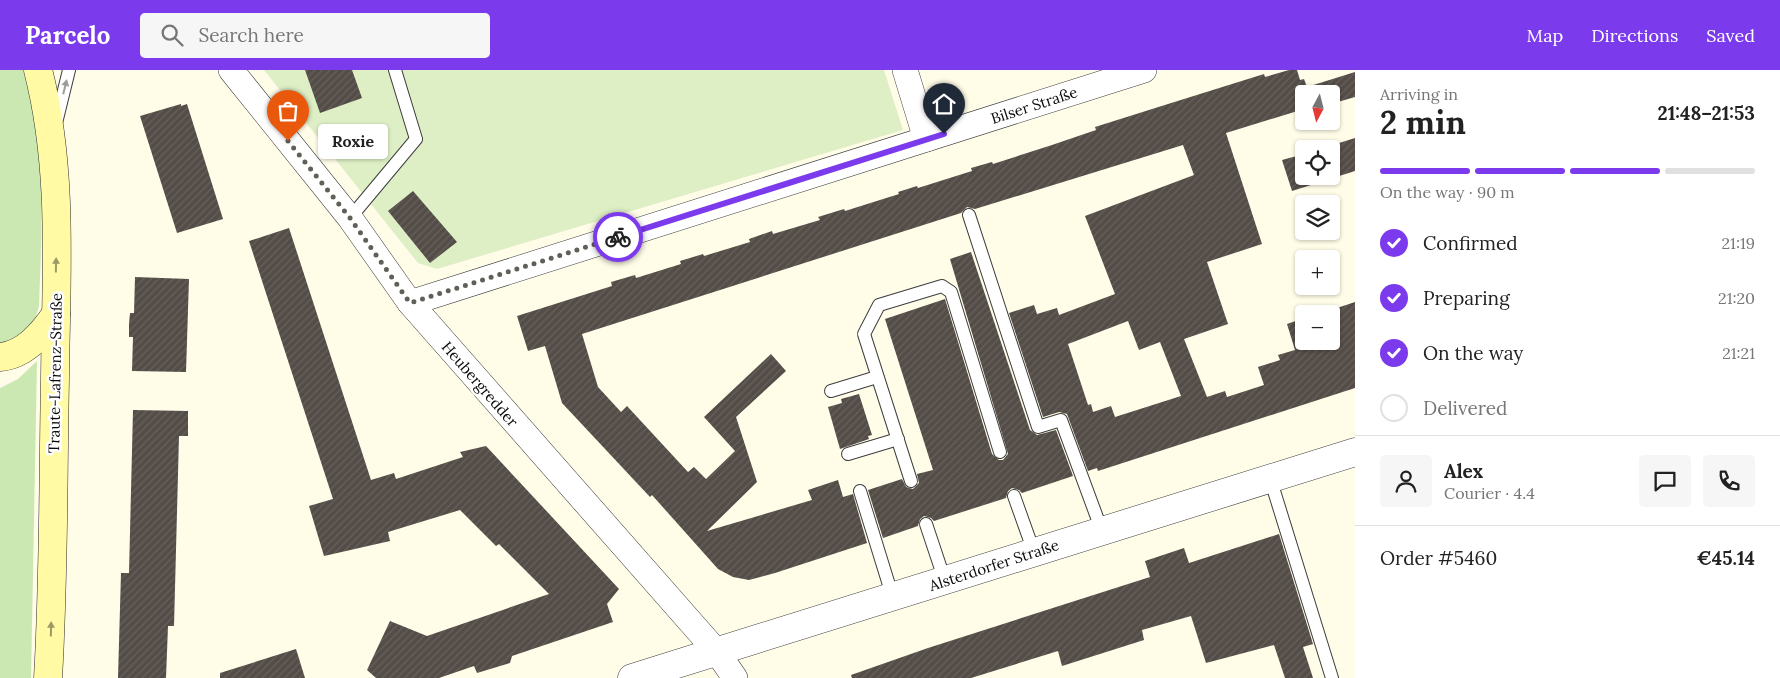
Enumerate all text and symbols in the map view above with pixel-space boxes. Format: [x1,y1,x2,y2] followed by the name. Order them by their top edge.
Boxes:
[140,13,490,58] search box
[25,20,110,51] text: Parcelo
[158,21,186,49] icon: search
[198,23,304,47] text: Search here
[1527,24,1563,47] text: Map
[1591,24,1678,47] text: Directions
[1706,24,1755,47] text: Saved
[61,79,69,94] one-way arrow
[988,82,1080,128] street label: Bilser Straße
[923,83,965,134] pin
[1380,84,1458,104] text: Arriving in
[1295,85,1340,130] north arrow
[1295,85,1340,350] map controls
[267,90,309,141] pin
[930,90,958,118] icon: home
[274,97,302,125] icon: bag
[1658,101,1755,125] text: 21:48–21:53
[1380,102,1466,143] text: 2 min
[318,124,388,158] callout: Roxie
[332,131,374,151] text: Roxie
[1295,140,1340,185] button: locate
[1380,182,1515,202] text: On the way · 90 m
[1295,195,1340,240] button: layers
[593,212,643,262] courier
[604,223,632,251] icon: bike
[1380,229,1408,257] icon: check
[1423,231,1518,255] text: Confirmed
[1722,233,1755,253] text: 21:19
[1295,250,1340,295] button: +
[53,257,61,273] one-way arrow
[1380,284,1408,312] icon: check
[1423,286,1510,310] text: Preparing
[1718,288,1755,308] text: 21:20
[44,293,66,453] street label: Traute-Lafrenz-Straße
[1295,305,1340,350] button: −
[438,337,523,431] street label: Heubergredder
[1380,339,1408,367] icon: check
[1423,341,1523,365] text: On the way
[1722,343,1755,363] text: 21:21
[1423,396,1507,420] text: Delivered
[1380,455,1432,507] button: person
[1639,455,1691,507] button: chat
[1703,455,1755,507] button: phone
[1444,459,1483,483] text: Alex
[1444,483,1535,503] text: Courier · 4.4
[926,535,1061,595] street label: Alsterdorfer Straße
[1380,546,1497,570] text: Order #5460
[1696,546,1755,570] text: €45.14
[47,621,55,637] one-way arrow

